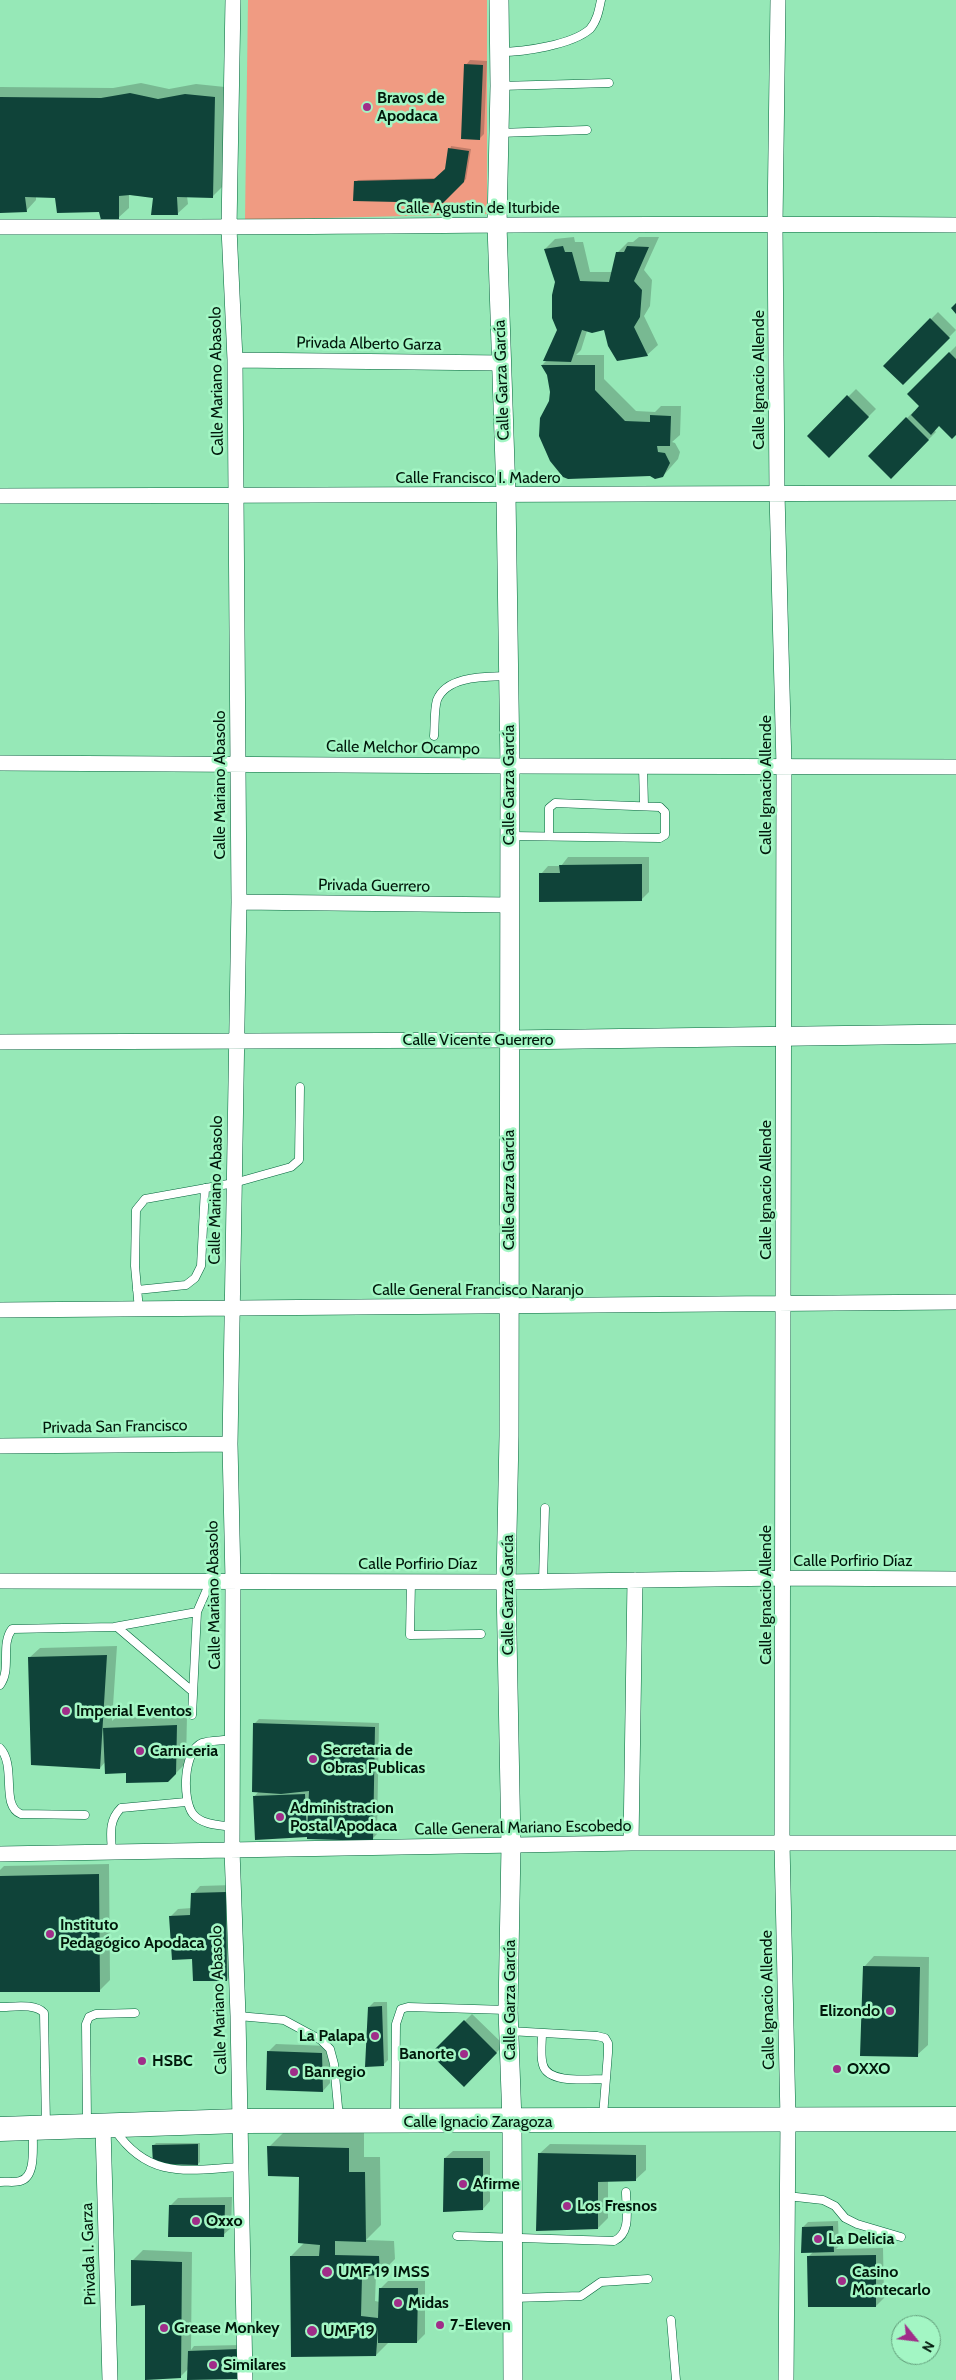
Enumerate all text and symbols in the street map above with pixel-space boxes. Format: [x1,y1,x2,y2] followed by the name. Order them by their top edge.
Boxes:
[377,88,444,126] place label: Bravos de Apodaca
[361,101,373,113] marker: Bravos de Apodaca
[396,198,560,218] street label: Calle Agustin de Iturbide
[206,306,228,456] street label: Calle Mariano Abasolo
[749,310,769,450] street label: Calle Ignacio Allende
[490,319,514,441] street label: Calle Garza García
[296,333,442,355] street label: Privada Alberto Garza
[395,468,561,488] street label: Calle Francisco I. Madero
[210,710,230,860] street label: Calle Mariano Abasolo
[756,715,776,855] street label: Calle Ignacio Allende
[499,725,519,845] street label: Calle Garza García
[326,737,480,759] street label: Calle Melchor Ocampo
[318,875,430,897] street label: Privada Guerrero
[403,1030,553,1050] street label: Calle Vicente Guerrero
[205,1115,227,1265] street label: Calle Mariano Abasolo
[756,1120,776,1260] street label: Calle Ignacio Allende
[499,1130,519,1250] street label: Calle Garza García
[372,1280,584,1300] street label: Calle General Francisco Naranjo
[42,1416,188,1438] street label: Privada San Francisco
[203,1520,225,1670] street label: Calle Mariano Abasolo
[756,1525,776,1665] street label: Calle Ignacio Allende
[498,1535,518,1655] street label: Calle Garza García
[793,1551,913,1571] street label: Calle Porfirio Díaz
[358,1554,478,1574] street label: Calle Porfirio Díaz
[76,1701,192,1721] place label: Imperial Eventos
[60,1705,72,1717] marker: Imperial Eventos
[323,1740,425,1778] place label: Secretaria de Obras Publicas
[150,1741,218,1761] place label: Carniceria
[134,1745,146,1757] marker: Carniceria
[307,1753,319,1765] marker: Secretaria de Obras Publicas
[290,1798,397,1836] place label: Administracion Postal Apodaca
[274,1811,286,1823] marker: Administracion Postal Apodaca
[414,1817,632,1839] street label: Calle General Mariano Escobedo
[60,1915,205,1953] place label: Instituto Pedagógico Apodaca
[207,1925,231,2075] street label: Calle Mariano Abasolo
[44,1928,56,1940] marker: Instituto Pedagógico Apodaca
[757,1930,779,2070] street label: Calle Ignacio Allende
[500,1940,520,2060] street label: Calle Garza García
[819,2001,880,2021] place label: Elizondo
[884,2005,896,2017] marker: Elizondo
[299,2026,365,2046] place label: La Palapa
[369,2030,381,2042] marker: La Palapa
[399,2044,454,2064] place label: Banorte
[458,2048,470,2060] marker: Banorte
[152,2051,193,2071] place label: HSBC
[136,2055,148,2067] marker: HSBC
[847,2059,890,2079] place label: OXXO
[304,2062,366,2082] place label: Banregio
[831,2063,843,2075] marker: OXXO
[288,2066,300,2078] marker: Banregio
[403,2112,553,2132] street label: Calle Ignacio Zaragoza
[473,2174,520,2194] place label: Afirme
[457,2178,469,2190] marker: Afirme
[577,2196,657,2216] place label: Los Fresnos
[561,2200,573,2212] marker: Los Fresnos
[78,2202,100,2306] street label: Privada I. Garza
[206,2211,243,2231] place label: Oxxo
[190,2215,202,2227] marker: Oxxo
[828,2229,894,2249] place label: La Delicia
[812,2233,824,2245] marker: La Delicia
[338,2262,429,2282] place label: UMF 19 IMSS
[852,2262,930,2300] place label: Casino Montecarlo
[320,2265,334,2279] marker: UMF 19 IMSS
[836,2275,848,2287] marker: Casino Montecarlo
[408,2293,449,2313] place label: Midas
[392,2297,404,2309] marker: Midas
[450,2315,511,2335] place label: 7-Eleven
[891,2315,941,2365] north arrow
[174,2318,280,2338] place label: Grease Monkey
[434,2319,446,2331] marker: 7-Eleven
[323,2321,374,2341] place label: UMF 19
[158,2322,170,2334] marker: Grease Monkey
[305,2324,319,2338] marker: UMF 19
[918,2338,939,2355] text: N
[223,2355,286,2375] place label: Similares
[207,2359,219,2371] marker: Similares

